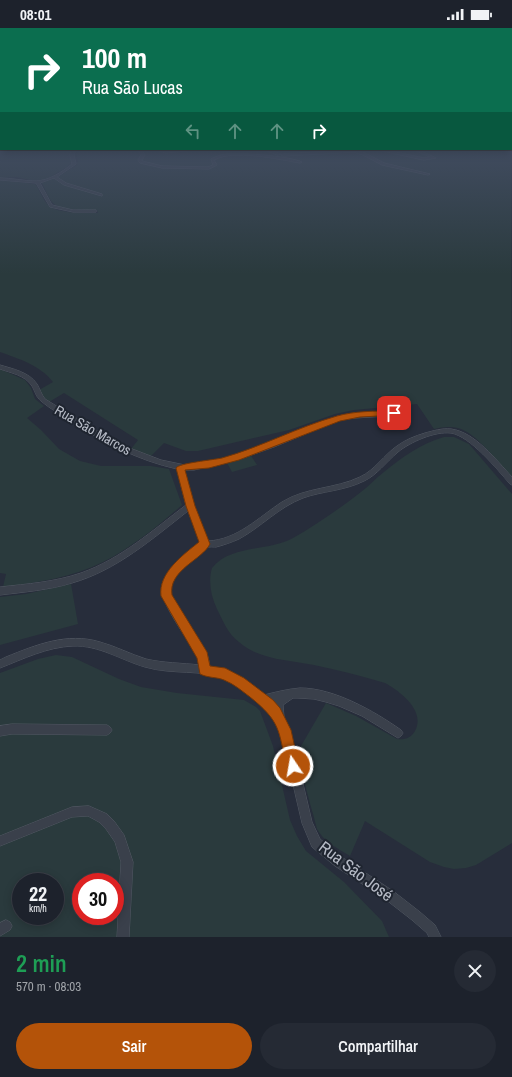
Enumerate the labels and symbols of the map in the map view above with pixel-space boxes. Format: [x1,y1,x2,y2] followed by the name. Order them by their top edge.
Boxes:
[377,396,411,430] pin
[51,401,135,459] street label: Rua São Marcos
[272,745,314,787] position arrow
[314,835,398,906] street label: Rua São José
[72,873,124,925] speed limit sign: 30

